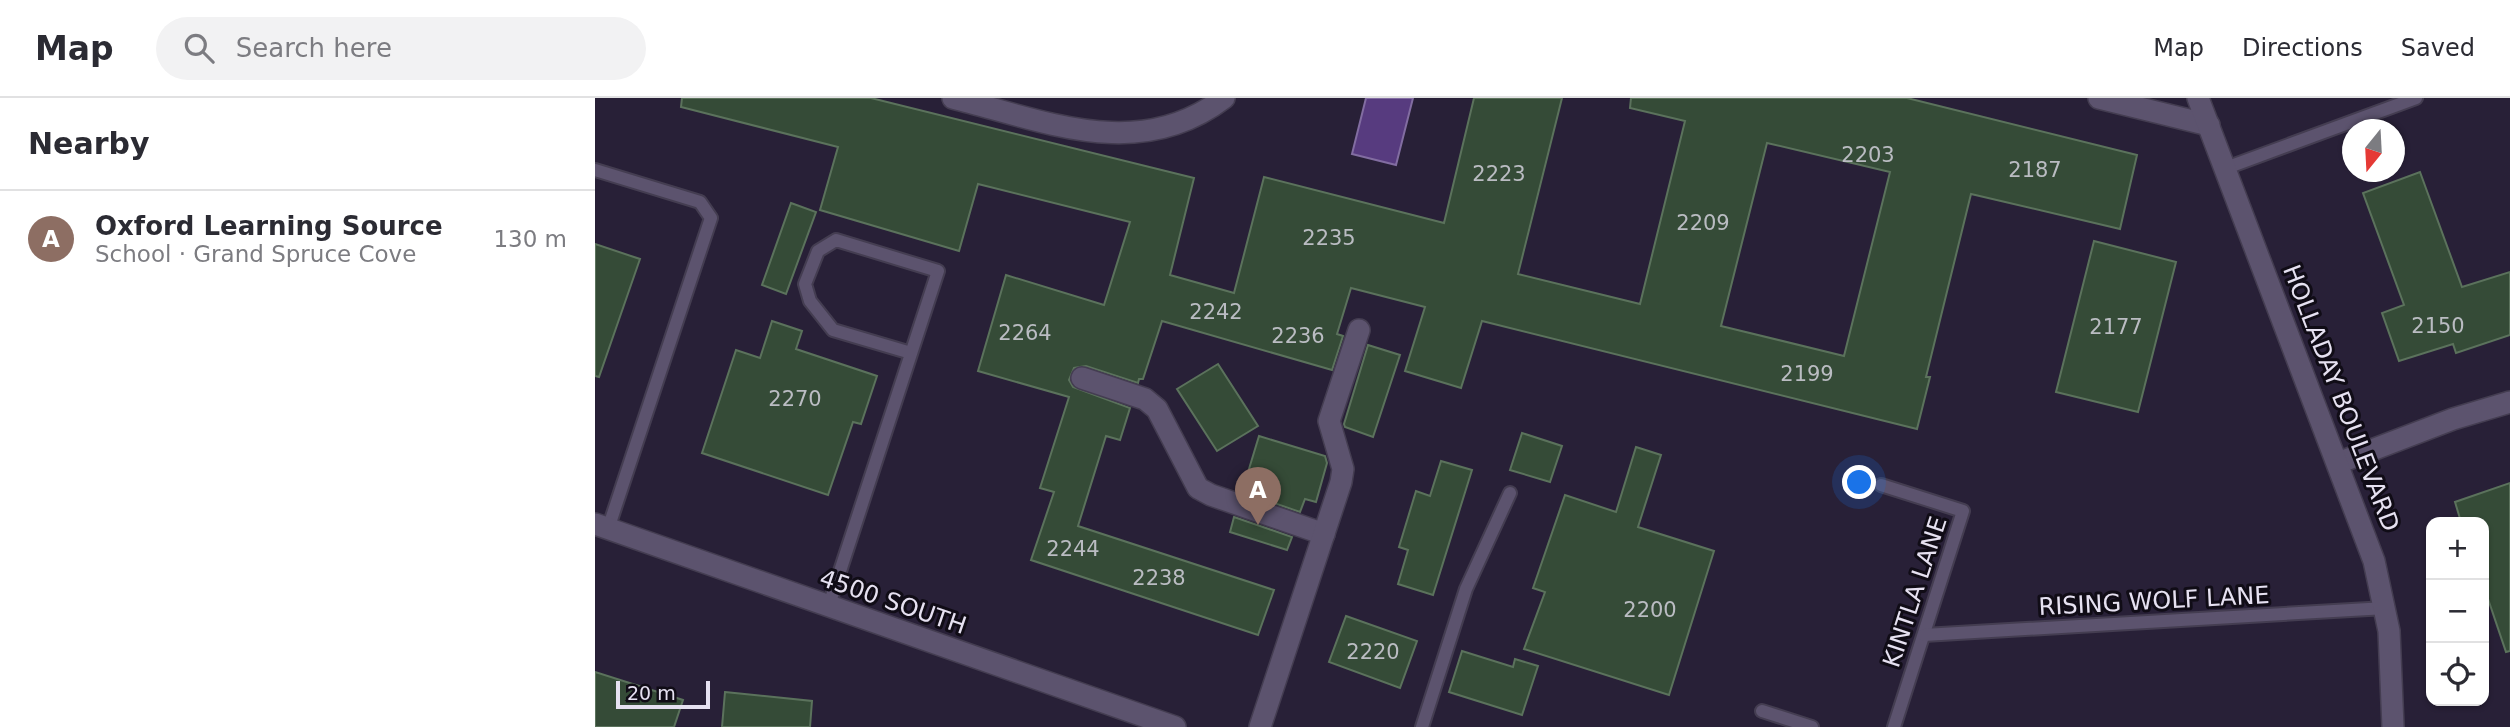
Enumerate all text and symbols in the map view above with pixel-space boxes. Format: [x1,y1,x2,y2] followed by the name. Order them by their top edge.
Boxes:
[156,17,646,80] search box
[35,29,114,68] text: Map
[180,29,218,67] icon: search
[236,33,392,63] text: Search here
[2153,34,2204,62] text: Map
[2242,34,2363,62] text: Directions
[2401,34,2475,62] text: Saved
[2342,119,2405,182] north arrow
[28,126,150,161] text: Nearby
[1841,143,1895,167] house number: 2203
[2008,158,2062,182] house number: 2187
[1472,162,1526,186] house number: 2223
[95,211,443,241] text: Oxford Learning Source
[1676,211,1730,235] house number: 2209
[42,226,60,252] text: A
[493,226,567,252] text: 130 m
[1302,226,1356,250] house number: 2235
[95,241,416,267] text: School · Grand Spruce Cove
[2277,261,2405,535] street label: HOLLADAY BOULEVARD
[1189,300,1243,324] house number: 2242
[2411,314,2465,338] house number: 2150
[2089,315,2143,339] house number: 2177
[998,321,1052,345] house number: 2264
[1271,324,1325,348] house number: 2236
[1780,362,1834,386] house number: 2199
[768,387,822,411] house number: 2270
[1842,465,1876,499] your location
[1235,467,1281,525] pin: A
[1877,513,1953,671] street label: KINTLA LANE
[2426,517,2489,706] map controls
[2426,517,2489,580] button: +
[1046,537,1100,561] house number: 2244
[816,564,970,640] street label: 4500 SOUTH
[1132,566,1186,590] house number: 2238
[2426,580,2489,643] button: −
[2038,581,2270,621] street label: RISING WOLF LANE
[1623,598,1677,622] house number: 2200
[1346,640,1400,664] house number: 2220
[2426,643,2489,706] button: locate
[616,678,711,710] scale bar
[627,682,676,704] text: 20 m

